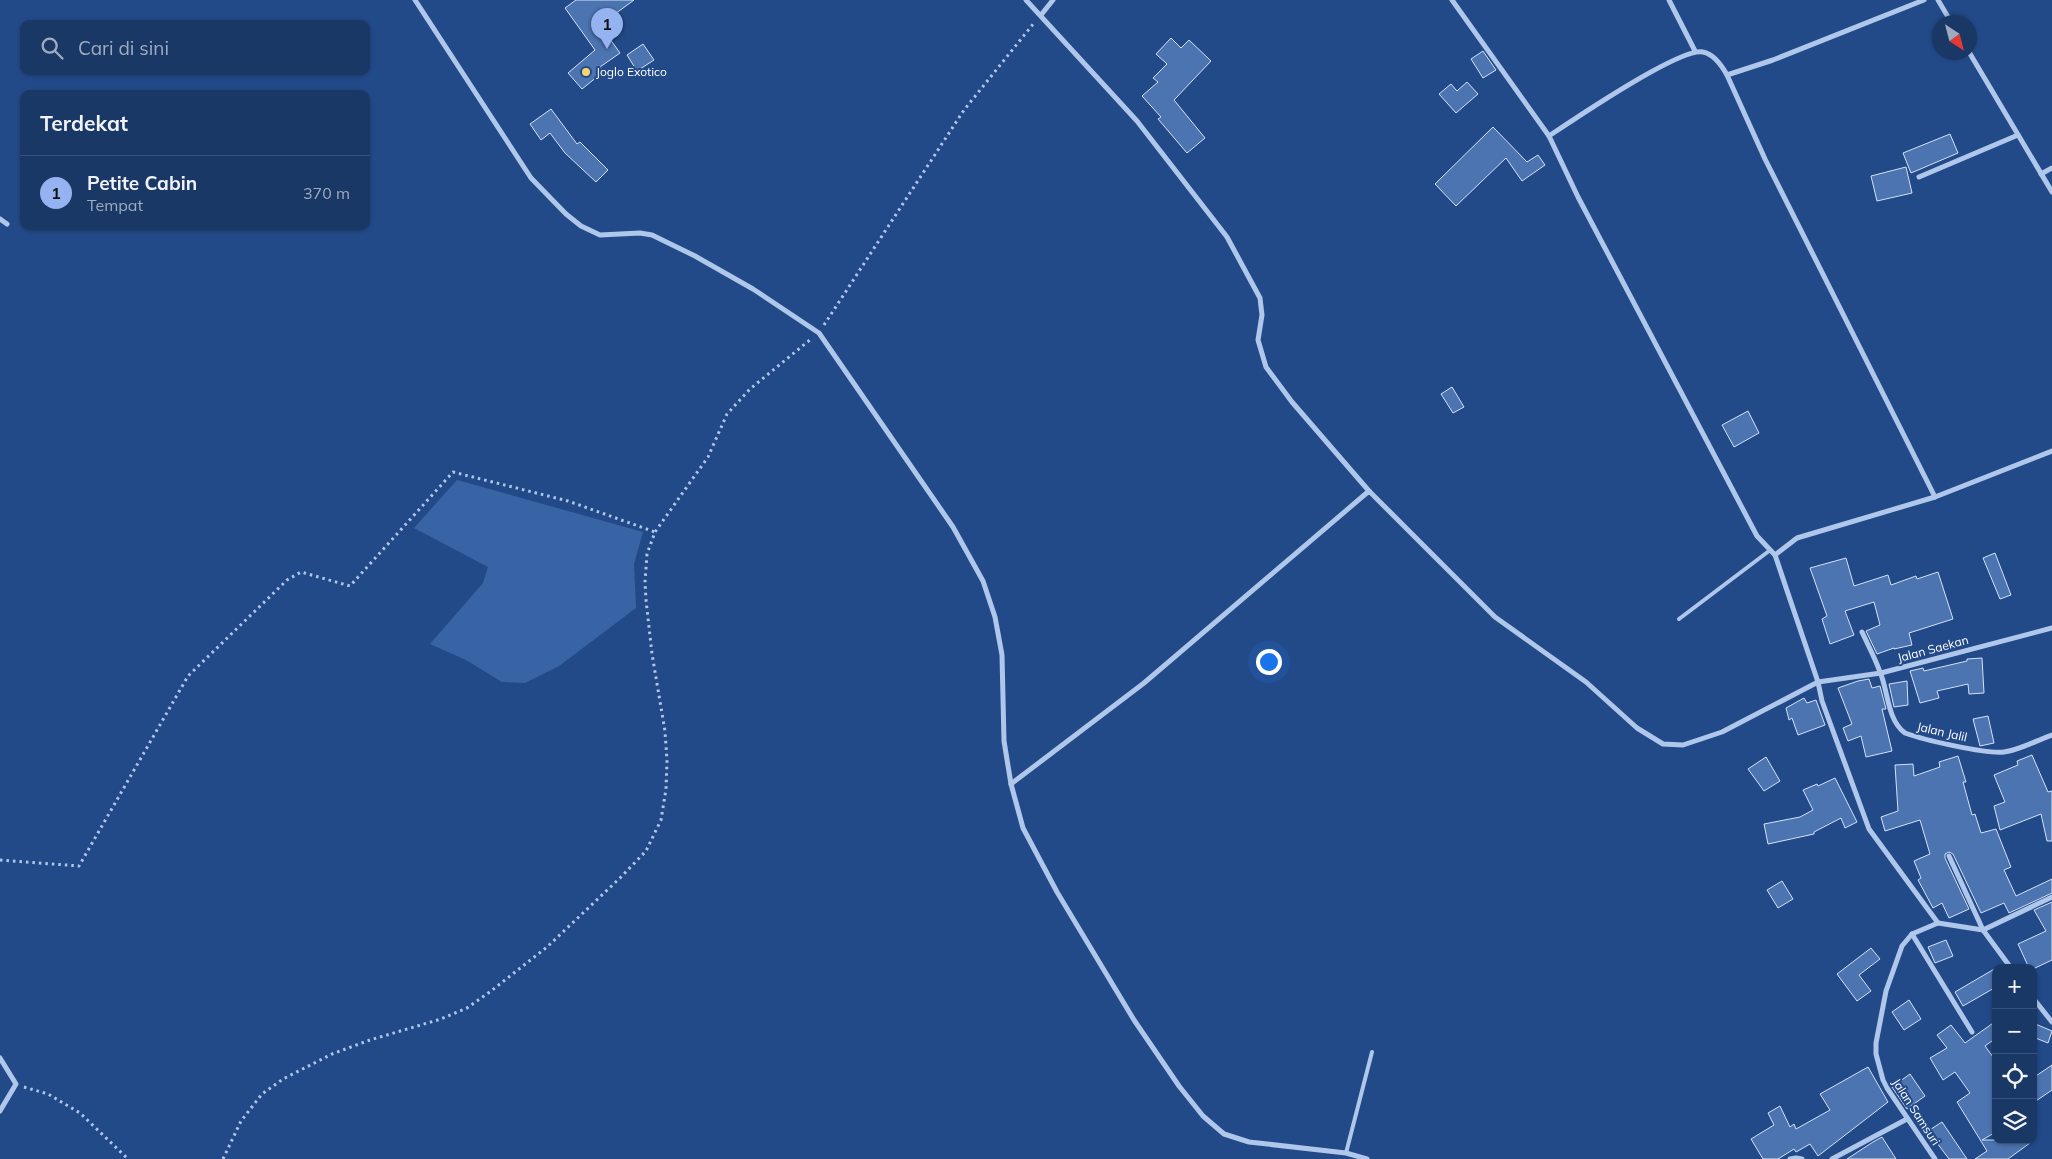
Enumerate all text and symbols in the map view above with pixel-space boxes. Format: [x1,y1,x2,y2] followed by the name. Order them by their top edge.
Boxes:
[591,8,623,49] pin: 1
[1932,15,1977,60] north arrow
[20,20,370,75] search box
[38,34,66,62] icon: search
[78,36,169,60] text: Cari di sini
[596,64,667,79] place label: Joglo Exotico
[580,66,592,78] marker: Joglo Exotico
[40,110,128,136] text: Terdekat
[87,171,197,195] text: Petite Cabin
[51,183,61,203] text: 1
[303,183,350,203] text: 370 m
[87,195,143,215] text: Tempat
[1896,632,1970,665] street label: Jalan Saekan
[1256,649,1282,675] your location
[1916,718,1969,745] street label: Jalan Jalil
[1992,964,2037,1144] map controls
[1992,964,2037,1009] button: +
[1992,1009,2037,1054] button: −
[1992,1054,2037,1099] button: locate
[1889,1075,1944,1148] street label: Jalan Samsuri
[1992,1099,2037,1144] button: layers

